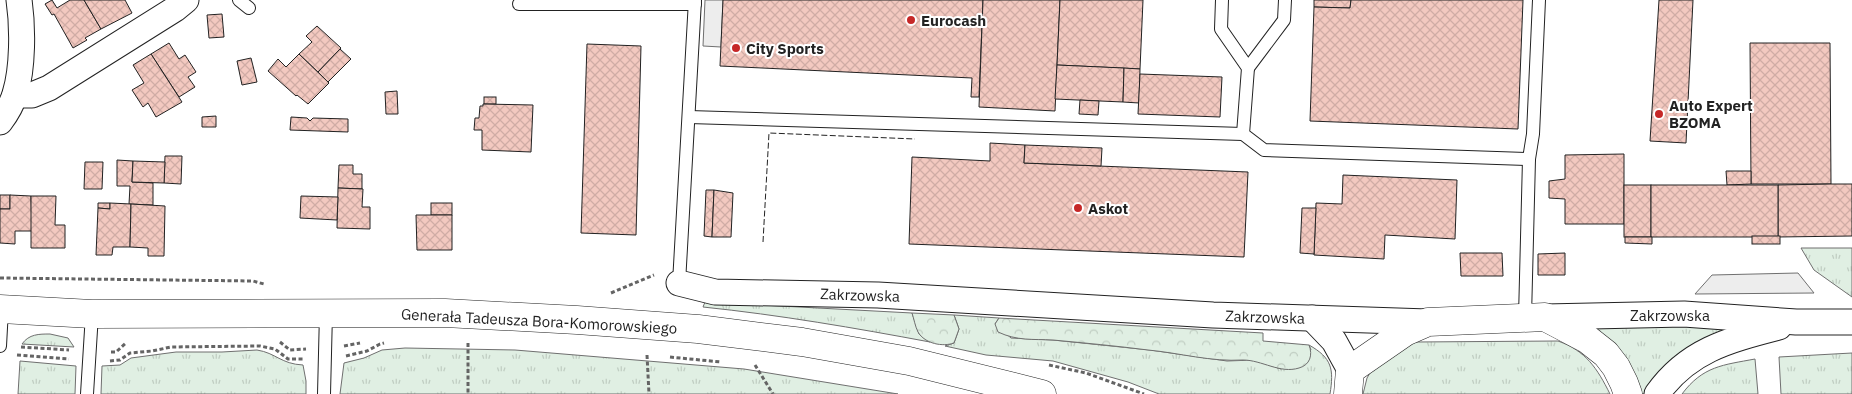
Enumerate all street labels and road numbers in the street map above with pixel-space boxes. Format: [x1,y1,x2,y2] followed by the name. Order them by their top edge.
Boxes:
[820,284,900,306] street label: Zakrzowska
[400,304,678,338] street label: Generała Tadeusza Bora-Komorowskiego
[1225,306,1305,328] street label: Zakrzowska
[1630,306,1710,325] street label: Zakrzowska

